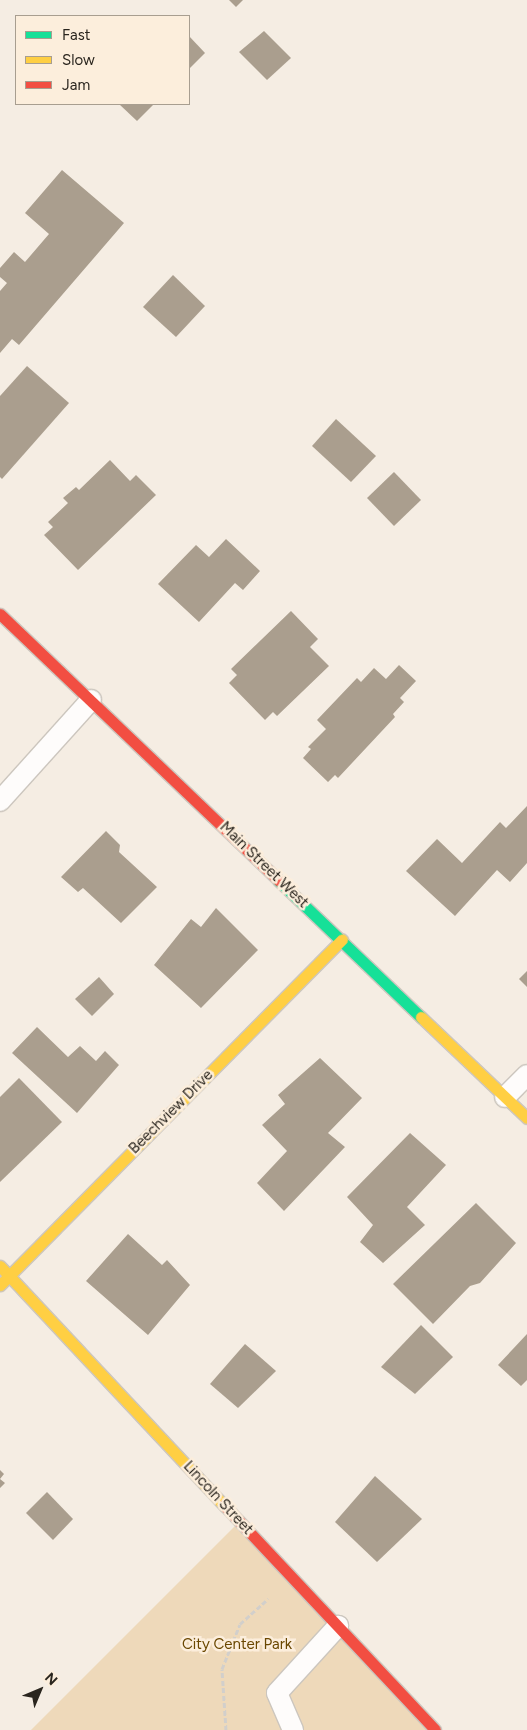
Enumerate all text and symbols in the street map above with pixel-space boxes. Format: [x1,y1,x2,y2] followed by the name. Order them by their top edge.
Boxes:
[15,15,190,105] legend
[62,26,90,44] text: Fast
[62,51,95,69] text: Slow
[62,76,90,94] text: Jam
[216,818,312,912] street label: Main Street West
[125,1066,217,1158] street label: Beechview Drive
[179,1458,257,1538] street label: Lincoln Street
[182,1636,292,1654] park label: City Center Park
[15,1665,65,1715] north arrow
[41,1669,61,1689] text: N

